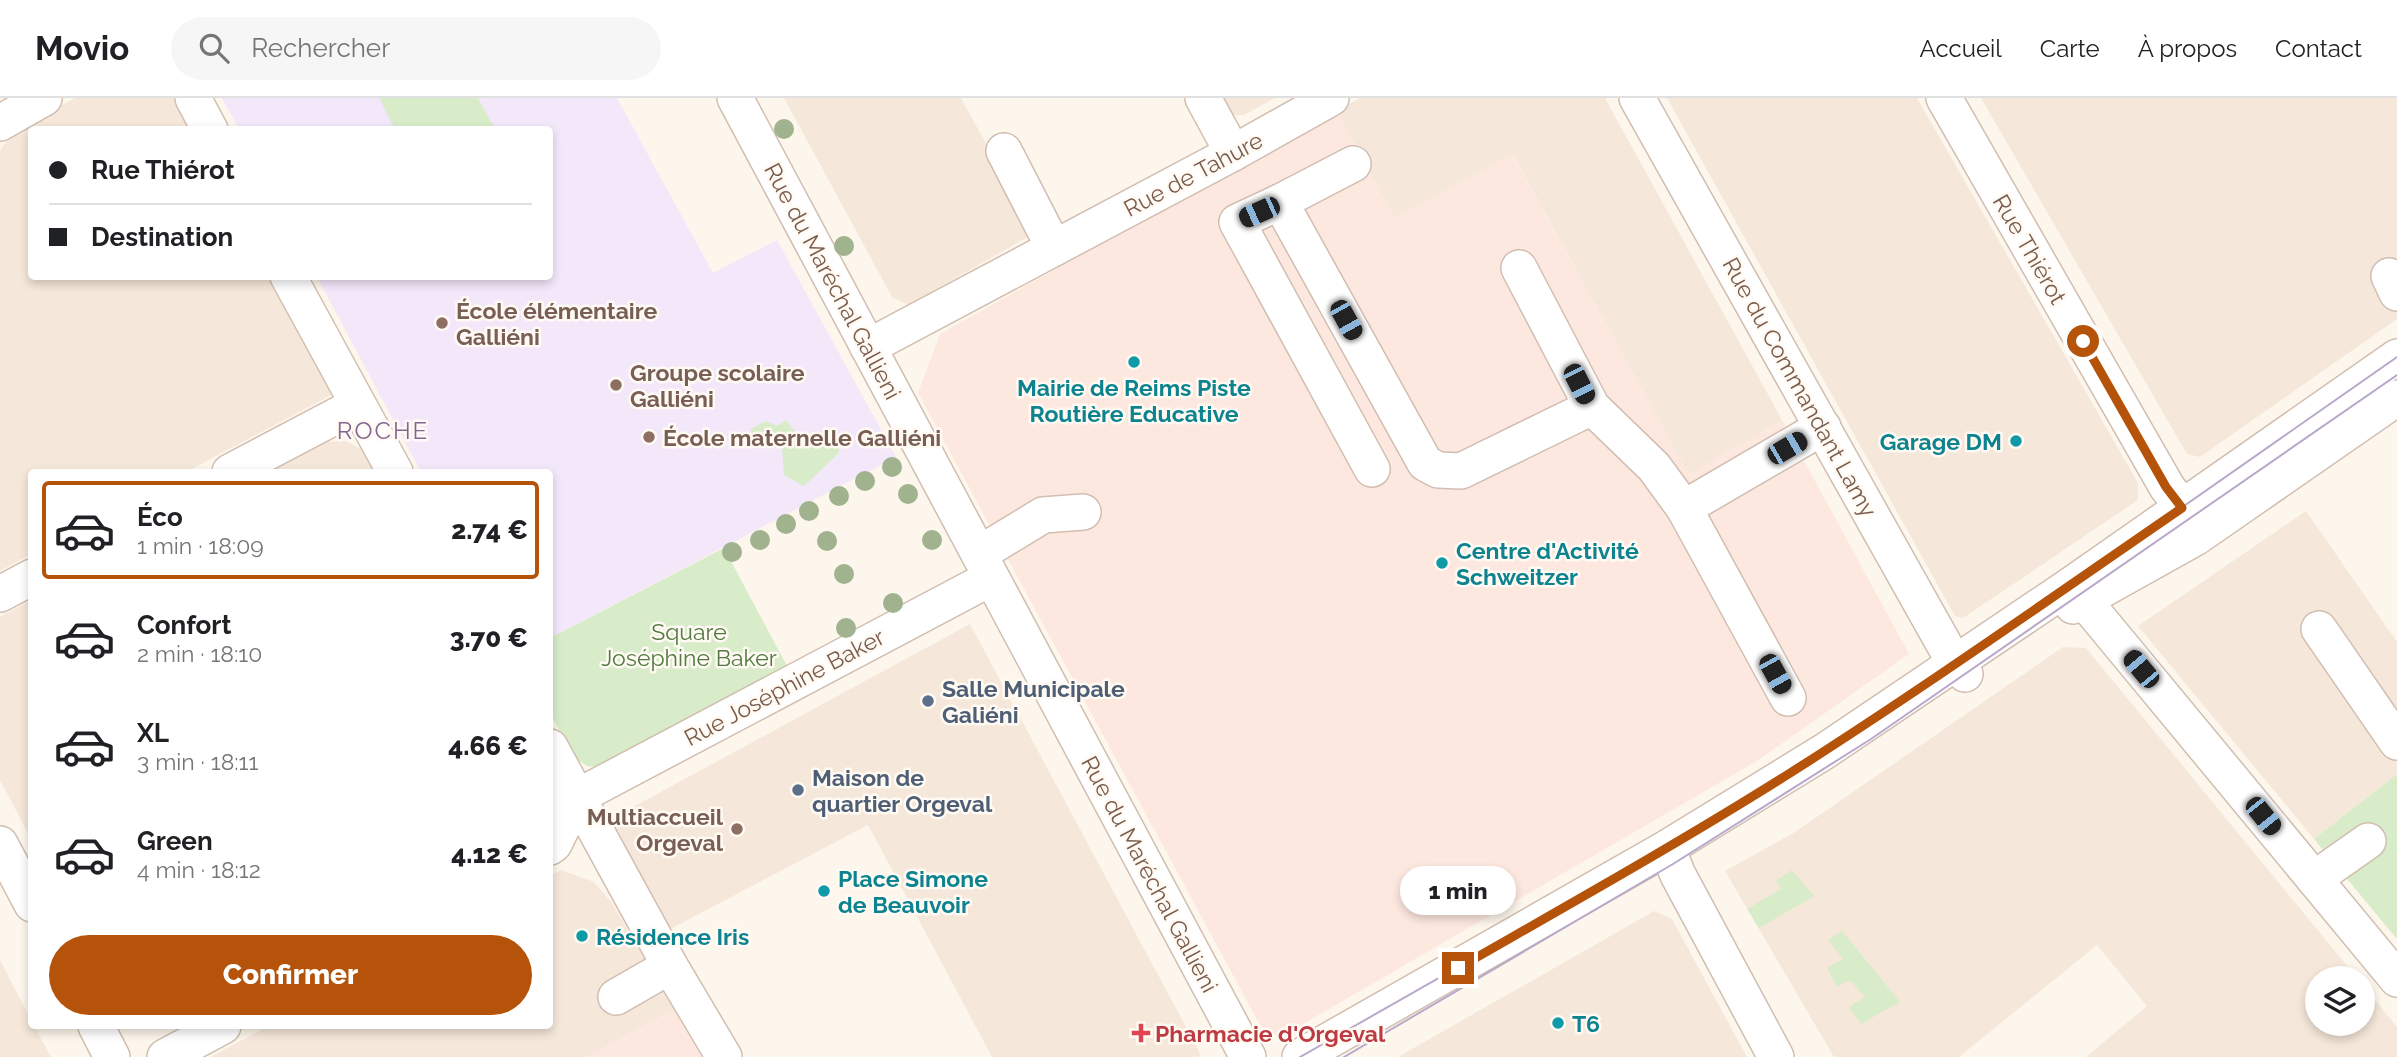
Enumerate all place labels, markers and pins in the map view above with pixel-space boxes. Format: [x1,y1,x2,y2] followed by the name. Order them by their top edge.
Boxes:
[456,297,657,350] place label: École élémentaire Galliéni
[434,315,450,331] marker: École élémentaire Galliéni
[1126,354,1142,370] marker: Mairie de Reims Piste Routière Educative
[630,359,805,412] place label: Groupe scolaire Galliéni
[1017,374,1251,427] place label: Mairie de Reims Piste Routière Educative
[608,377,624,393] marker: Groupe scolaire Galliéni
[663,424,941,451] place label: École maternelle Galliéni
[1880,428,2002,455] place label: Garage DM
[641,429,657,445] marker: École maternelle Galliéni
[2008,433,2024,449] marker: Garage DM
[1456,537,1639,590] place label: Centre d'Activité Schweitzer
[1434,555,1450,571] marker: Centre d'Activité Schweitzer
[942,675,1125,728] place label: Salle Municipale Galiéni
[920,693,936,709] marker: Salle Municipale Galiéni
[812,764,993,817] place label: Maison de quartier Orgeval
[790,782,806,798] marker: Maison de quartier Orgeval
[587,803,724,856] place label: Multiaccueil Orgeval
[729,821,745,837] marker: Multiaccueil Orgeval
[838,865,988,918] place label: Place Simone de Beauvoir
[816,883,832,899] marker: Place Simone de Beauvoir
[596,923,749,950] place label: Résidence Iris
[574,928,590,944] marker: Résidence Iris
[1572,1010,1600,1037] place label: T6
[1550,1015,1566,1031] marker: T6
[1155,1020,1386,1047] place label: Pharmacie d'Orgeval
[1133,1025,1149,1041] marker: Pharmacie d'Orgeval

